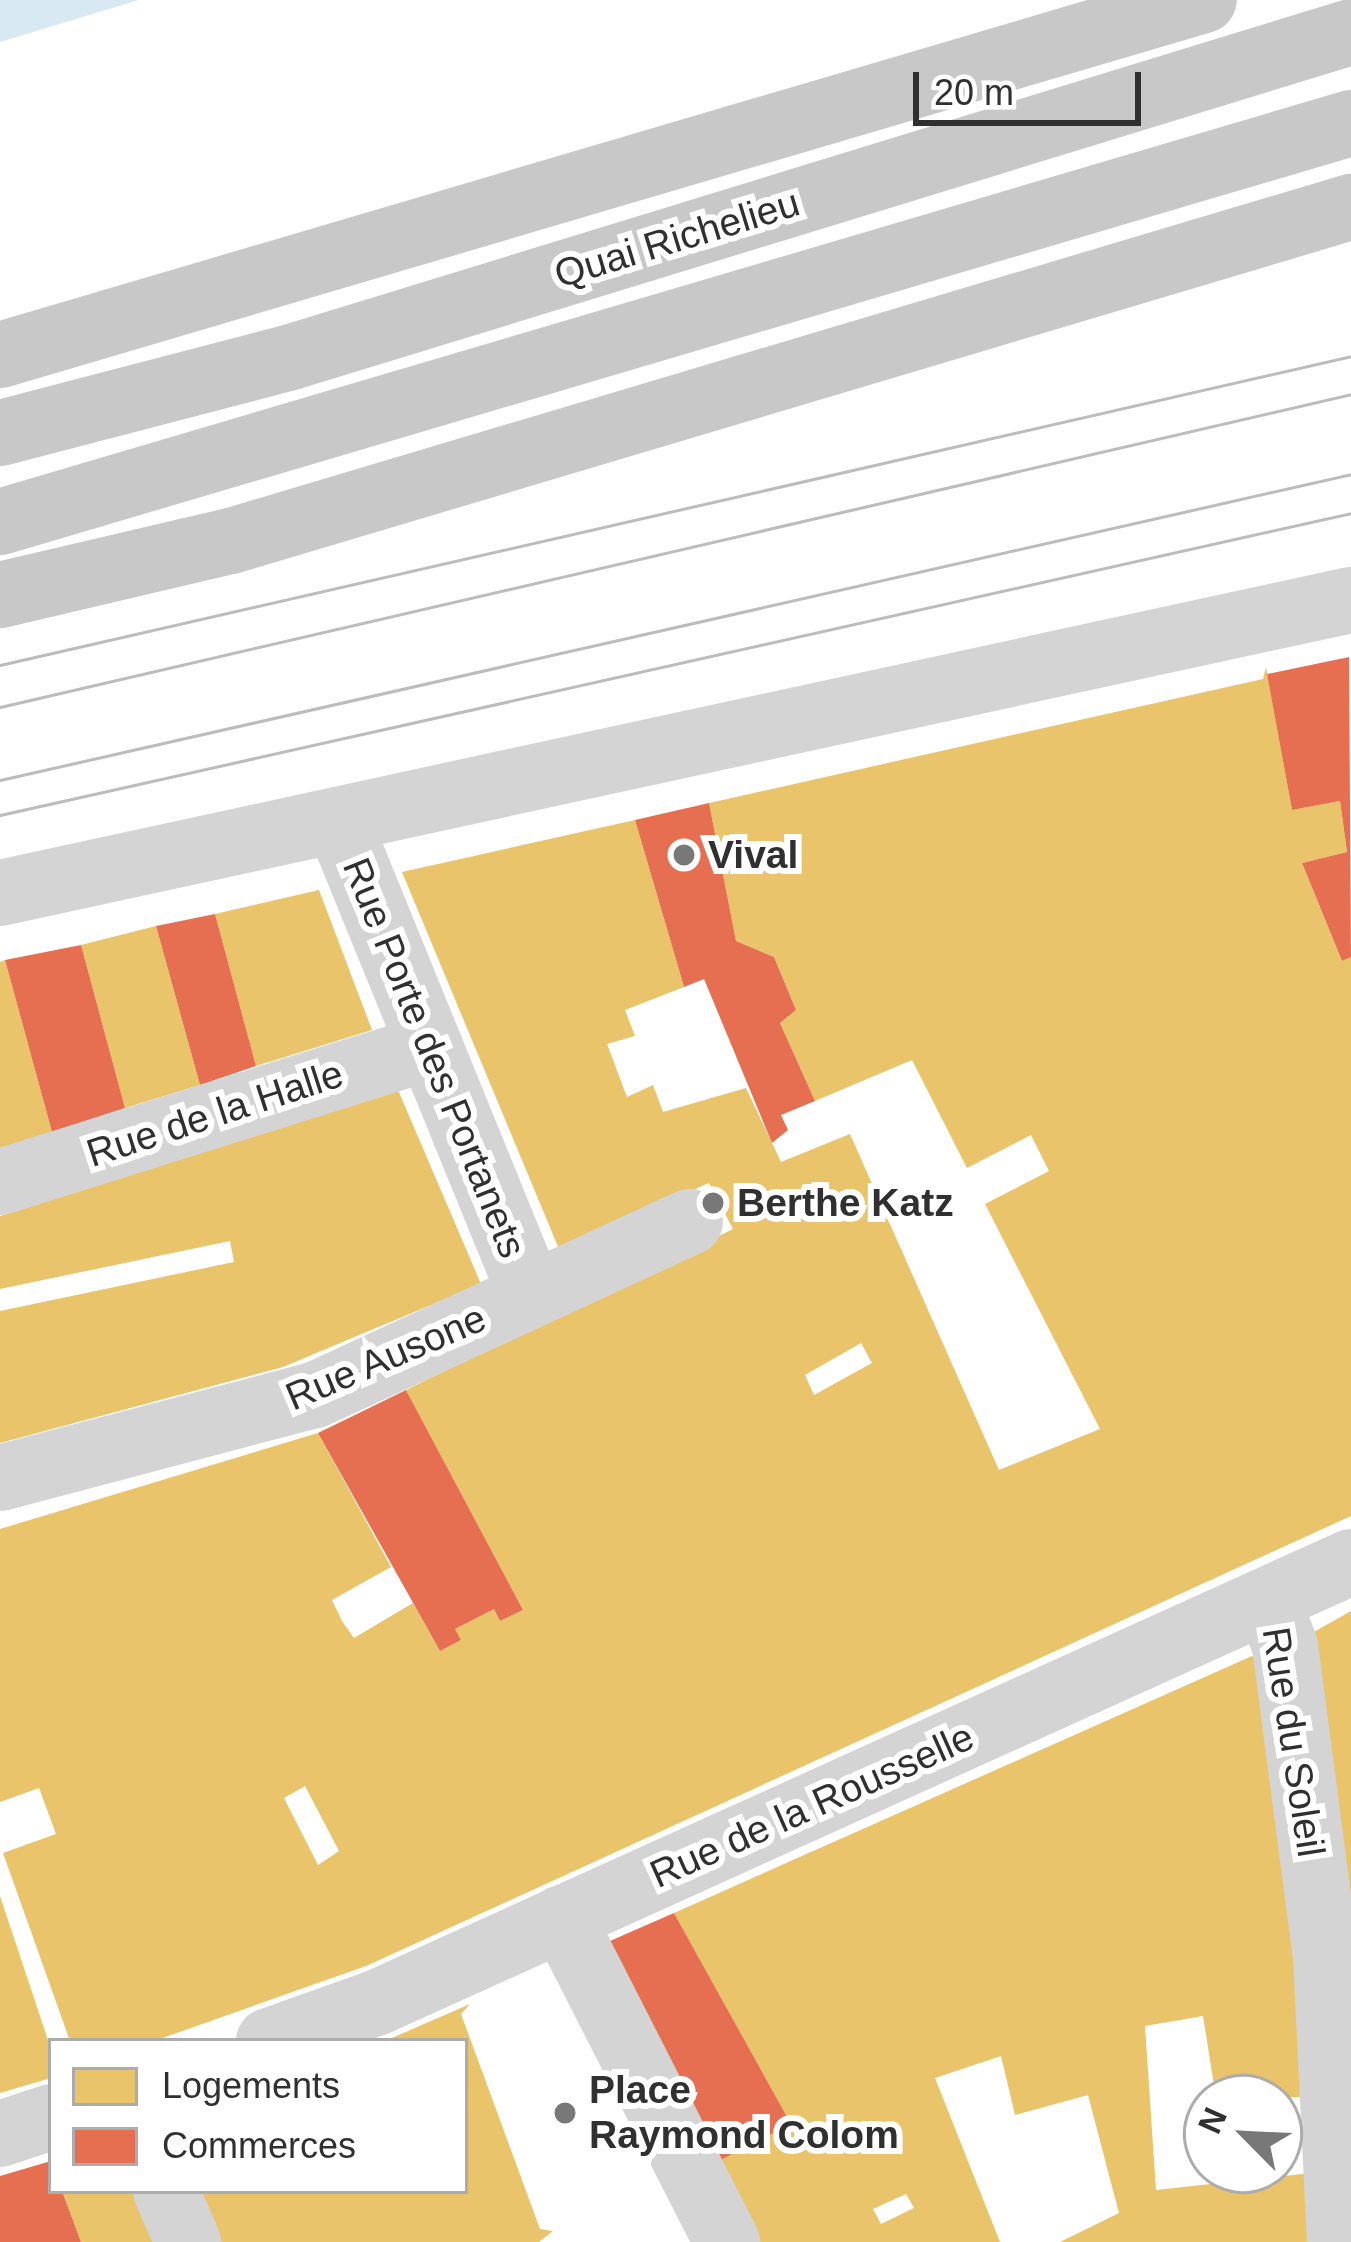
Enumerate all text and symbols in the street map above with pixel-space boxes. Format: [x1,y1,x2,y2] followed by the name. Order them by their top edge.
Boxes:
[919,48,1147,122] scale bar
[934,72,1014,113] text: 20 m
[549,180,805,298] street label: Quai Richelieu
[708,832,798,878] place label: Vival
[671,842,697,868] marker: Vival
[332,851,536,1265] street label: Rue Porte des Portanets
[81,1051,349,1177] street label: Rue de la Halle
[737,1180,954,1226] place label: Berthe Katz
[700,1190,726,1216] marker: Berthe Katz
[278,1295,494,1421] street label: Rue Ausone
[1252,1624,1334,1860] street label: Rue du Soleil
[643,1714,981,1898] street label: Rue de la Rousselle
[48,2038,468,2194] legend
[162,2065,340,2106] text: Logements
[589,2068,899,2159] place label: Place Raymond Colom
[1183,2074,1303,2194] north arrow
[552,2100,578,2126] marker: Place Raymond Colom
[1191,2102,1234,2139] text: N
[162,2125,356,2166] text: Commerces

